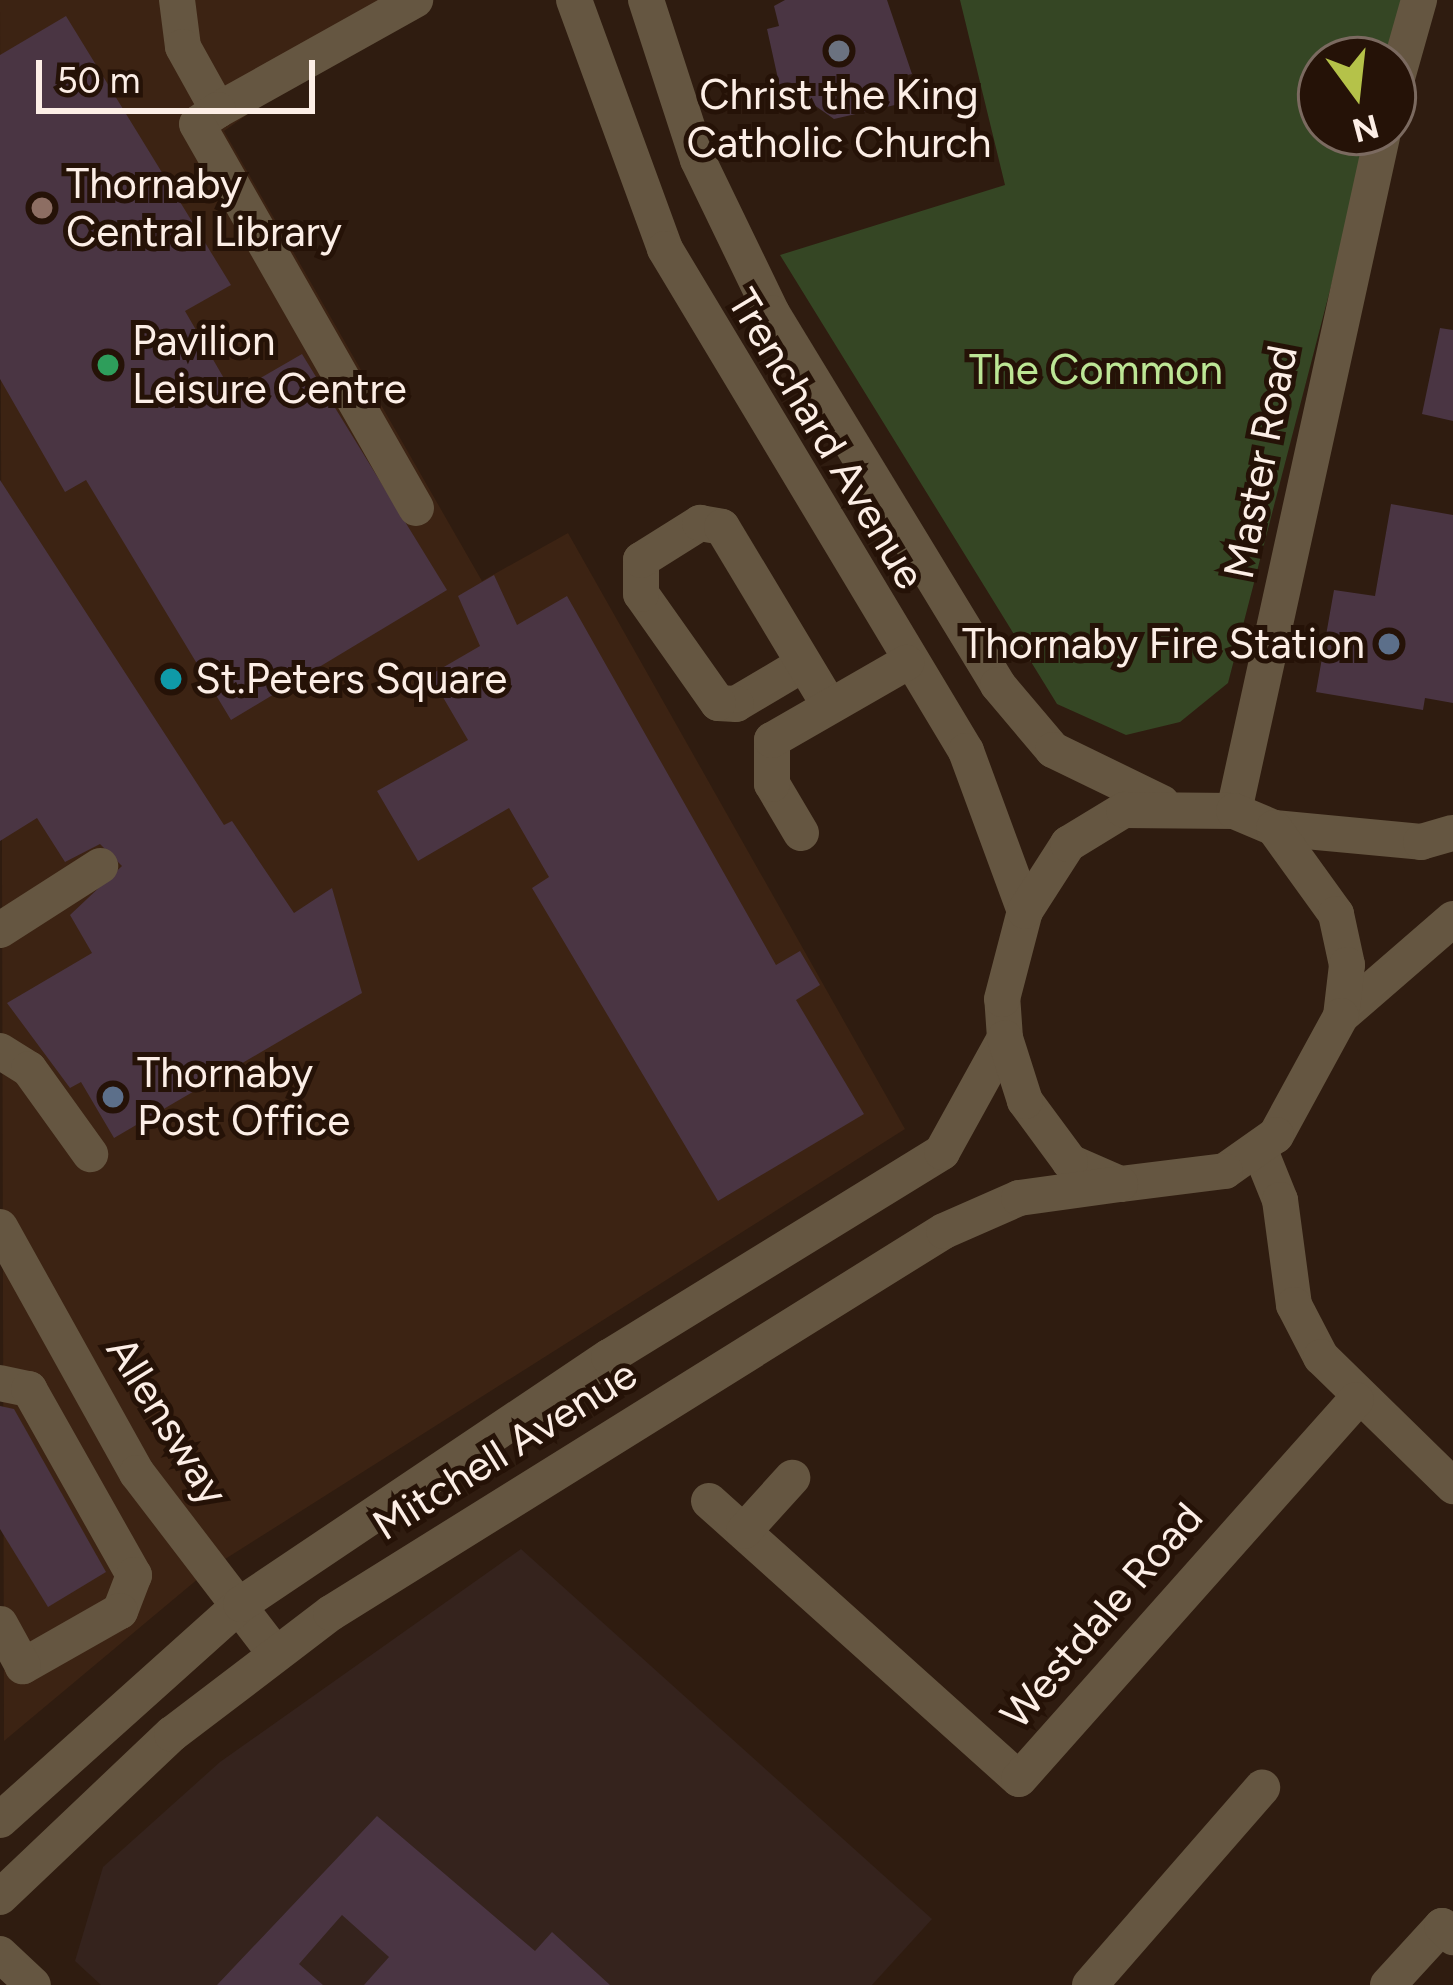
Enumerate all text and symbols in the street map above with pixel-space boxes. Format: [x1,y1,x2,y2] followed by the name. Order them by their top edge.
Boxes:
[42,36,321,110] scale bar
[1297,36,1417,156] north arrow
[826,38,852,64] marker: Christ the King Catholic Church
[57,59,140,102] text: 50 m
[687,70,991,168] place label: Christ the King Catholic Church
[1348,106,1383,150] text: N
[66,159,342,258] place label: Thornaby Central Library
[29,195,55,221] marker: Thornaby Central Library
[717,280,935,598] street label: Trenchard Avenue
[132,316,407,415] place label: Pavilion Leisure Centre
[1214,341,1308,583] street label: Master Road
[969,345,1223,395] park label: The Common
[95,352,121,378] marker: Pavilion Leisure Centre
[962,619,1365,669] place label: Thornaby Fire Station
[1376,631,1402,657] marker: Thornaby Fire Station
[195,654,507,704] place label: St.Peters Square
[158,666,184,692] marker: St.Peters Square
[137,1048,350,1146] place label: Thornaby Post Office
[100,1084,126,1110] marker: Thornaby Post Office
[96,1328,238,1514] street label: Allensway
[364,1349,646,1551] street label: Mitchell Avenue
[990,1493,1214,1739] street label: Westdale Road

